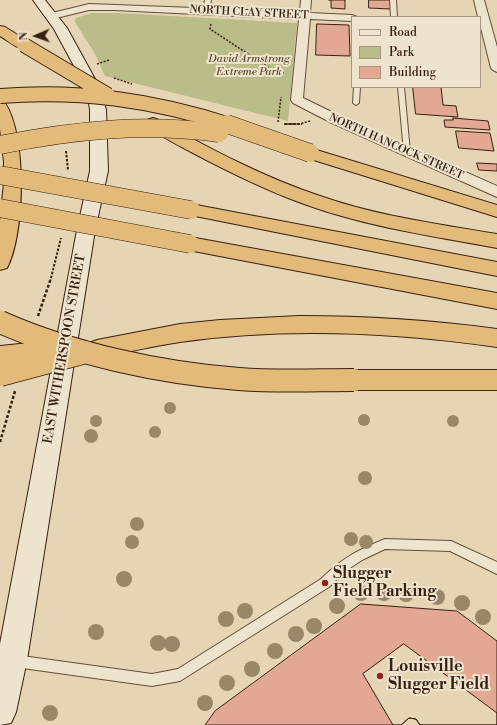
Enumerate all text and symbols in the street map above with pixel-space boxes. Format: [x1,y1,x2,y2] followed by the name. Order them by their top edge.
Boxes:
[189,3,309,23] street label: NORTH CLAY STREET
[16,16,56,56] north arrow
[351,16,481,88] legend
[389,25,417,40] text: Road
[17,32,31,41] text: N
[389,45,414,60] text: Park
[208,52,290,78] park label: David Armstrong Extreme Park
[389,65,436,80] text: Building
[327,111,465,183] street label: NORTH HANCOCK STREET
[41,253,89,445] street label: EAST WITHERSPOON STREET
[333,564,436,602] place label: Slugger Field Parking
[320,578,330,588] marker: Slugger Field Parking
[388,657,489,695] place label: Louisville Slugger Field
[375,671,385,681] marker: Louisville Slugger Field

